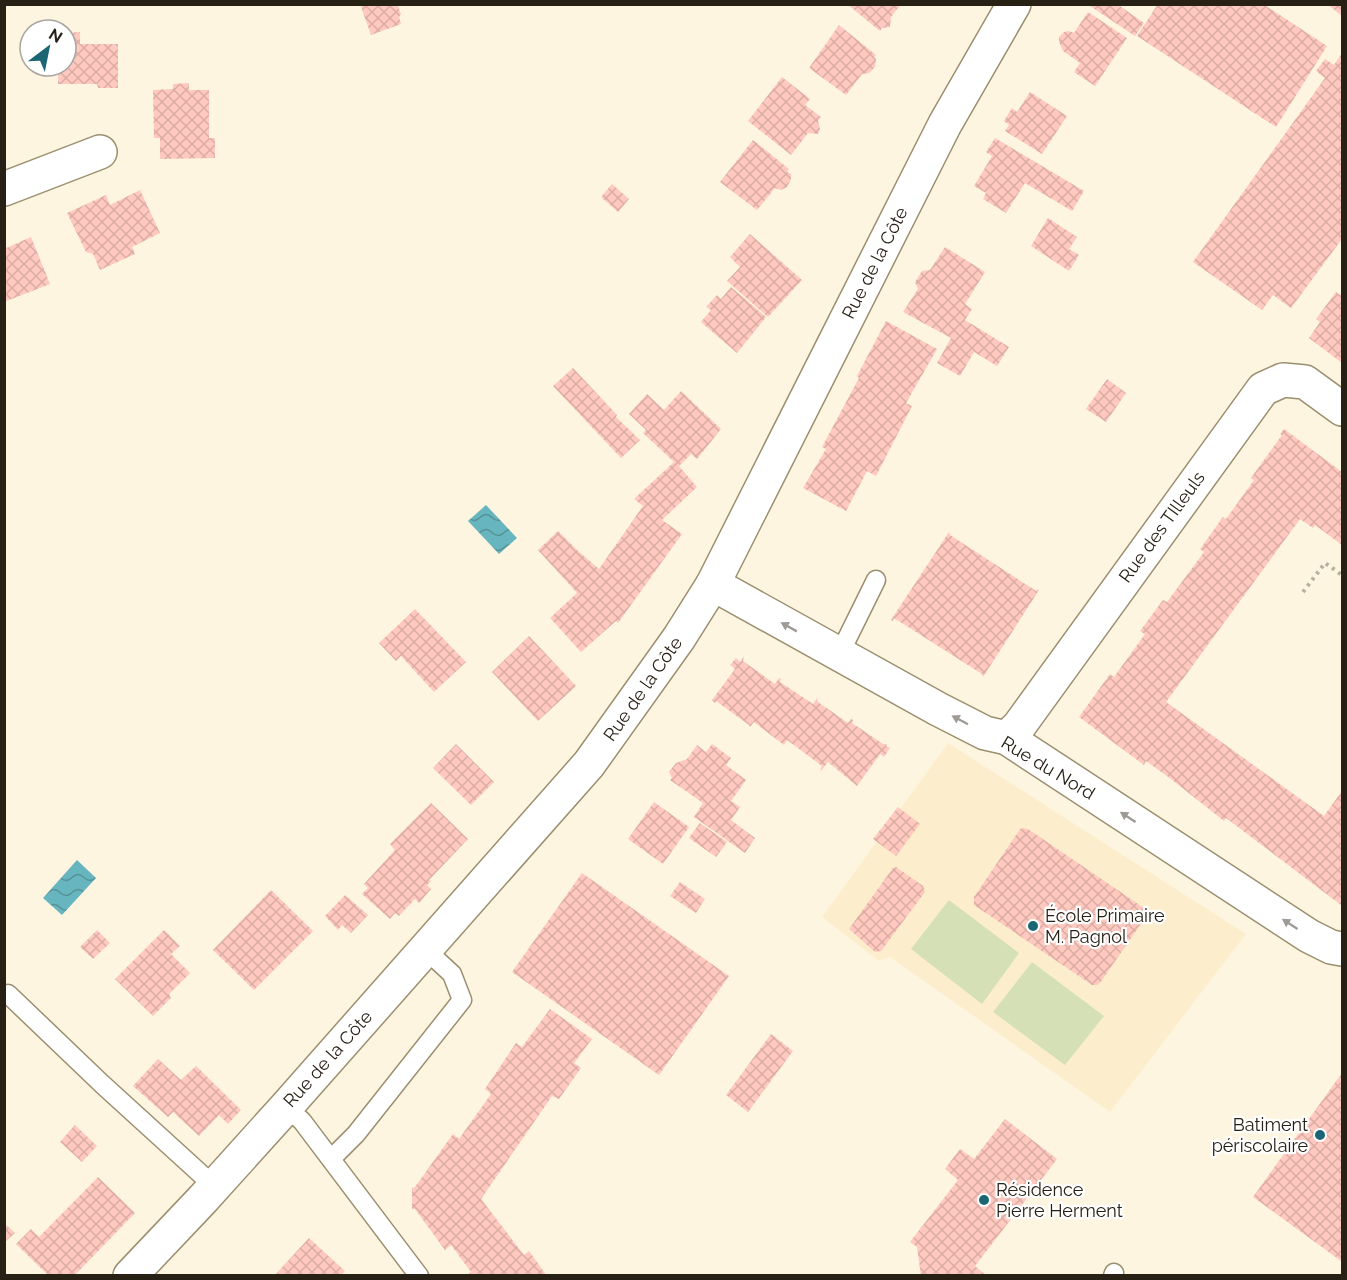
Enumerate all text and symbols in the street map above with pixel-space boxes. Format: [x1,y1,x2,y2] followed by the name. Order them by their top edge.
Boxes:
[18,18,78,78] north arrow
[45,24,66,47] text: N
[837,203,912,322] street label: Rue de la Côte
[1114,467,1209,586] street label: Rue des TIlleuls
[781,621,797,632] one-way arrow
[599,632,687,745] street label: Rue de la Côte
[951,716,968,725] one-way arrow
[998,731,1099,804] street label: Rue du Nord
[1120,811,1136,823] one-way arrow
[1045,904,1165,947] place label: École Primaire M. Pagnol
[1283,918,1299,930] one-way arrow
[1026,919,1040,933] marker: École Primaire M. Pagnol
[279,1006,377,1111] street label: Rue de la Côte
[1212,1114,1308,1156] place label: Batiment périscolaire
[1313,1128,1327,1142] marker: Batiment périscolaire
[996,1179,1123,1221] place label: Résidence Pierre Herment
[977,1193,991,1207] marker: Résidence Pierre Herment

